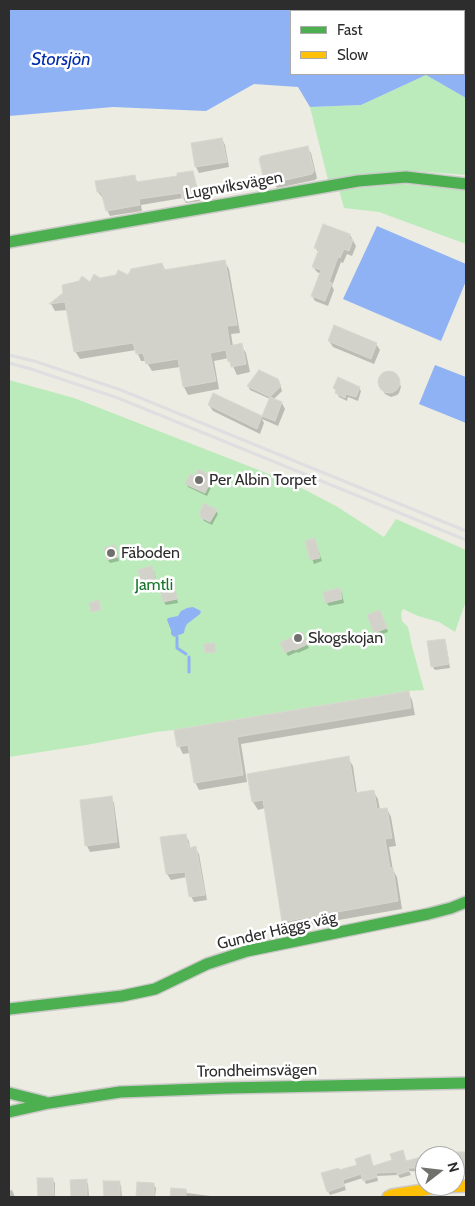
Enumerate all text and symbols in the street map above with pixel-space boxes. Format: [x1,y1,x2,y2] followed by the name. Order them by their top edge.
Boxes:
[290,10,465,75] legend
[337,21,362,39] text: Fast
[337,46,368,64] text: Slow
[31,49,91,71] water label: Storsjön
[184,168,284,204] street label: Lugnviksvägen
[209,470,317,490] place label: Per Albin Torpet
[193,474,205,486] marker: Per Albin Torpet
[121,543,180,563] place label: Fäboden
[105,547,117,559] marker: Fäboden
[135,575,173,595] park label: Jamtli
[308,628,383,648] place label: Skogskojan
[292,632,304,644] marker: Skogskojan
[215,908,339,954] street label: Gunder Häggs väg
[197,1060,317,1082] street label: Trondheimsvägen
[415,1146,465,1196] north arrow
[443,1160,463,1174] text: N

